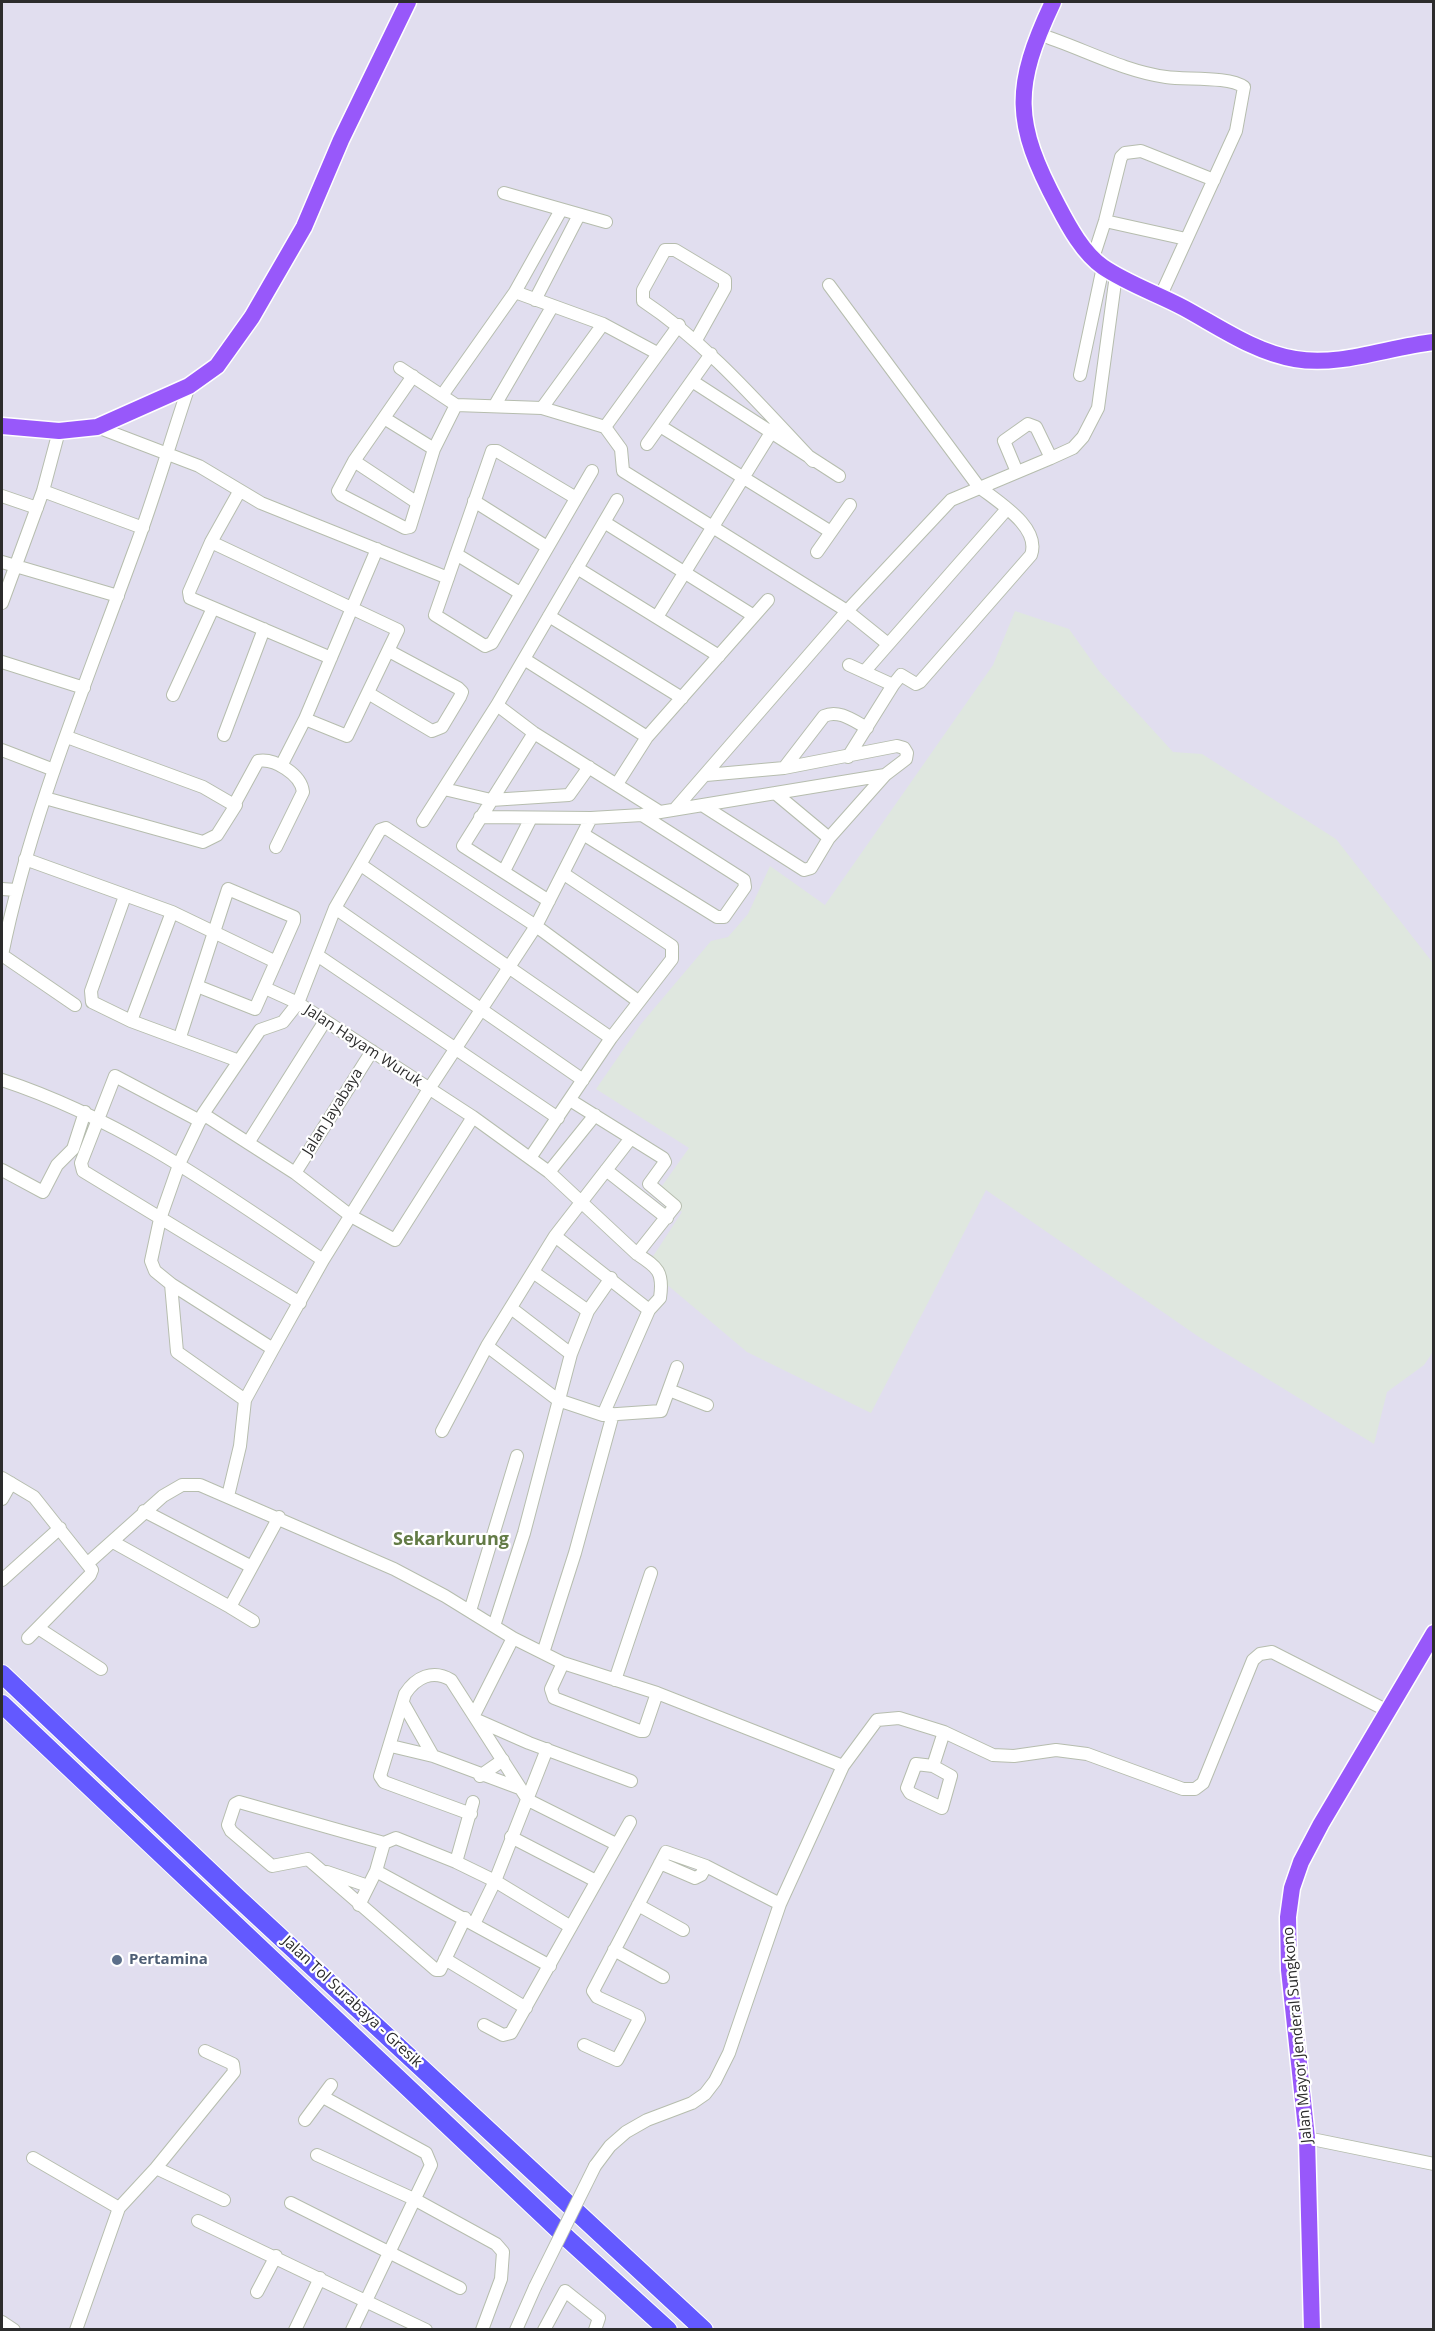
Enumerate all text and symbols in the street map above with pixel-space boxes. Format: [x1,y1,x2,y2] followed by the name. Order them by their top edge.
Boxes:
[301,1001,425,1091] street label: Jalan Hayam Wuruk
[299,1065,367,1159] street label: Jalan Jayabaya
[393,1529,509,1551] district label: Sekarkurung
[1280,1926,1316,2144] street label: Jalan Mayor Jenderal Sungkono
[278,1932,426,2072] street label: Jalan Tol Surabaya - Gresik
[129,1951,208,1969] place label: Pertamina
[110,1953,124,1967] marker: Pertamina

